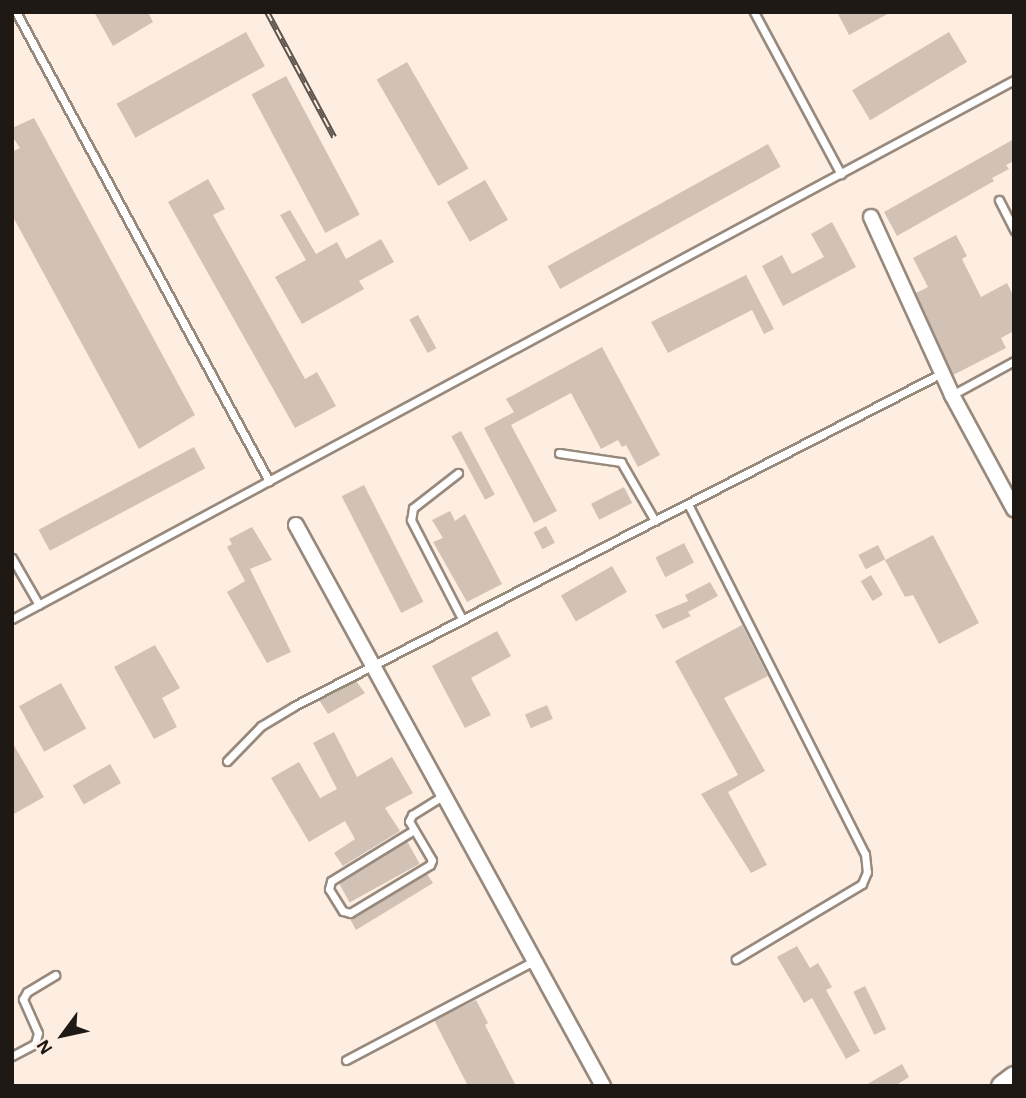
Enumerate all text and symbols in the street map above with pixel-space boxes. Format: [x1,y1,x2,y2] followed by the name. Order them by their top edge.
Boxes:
[28,1000,98,1070] north arrow
[33,1036,57,1057] text: N

